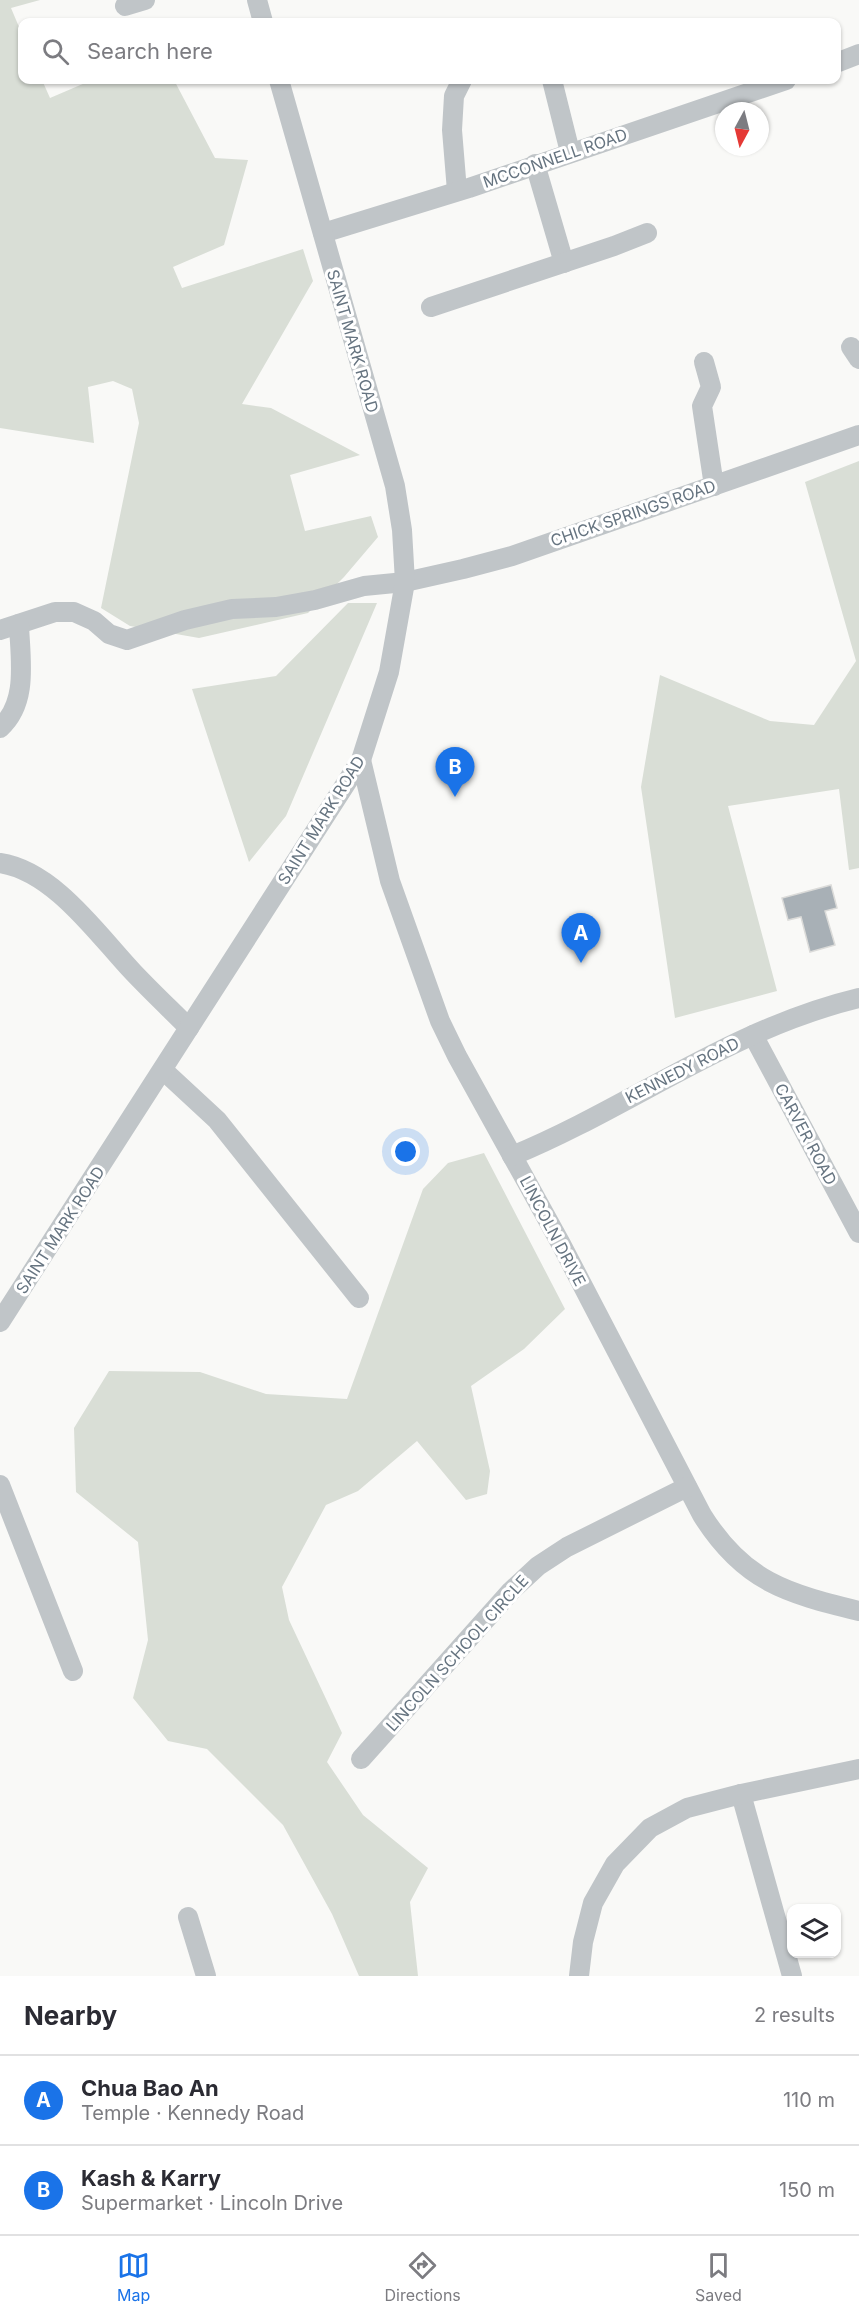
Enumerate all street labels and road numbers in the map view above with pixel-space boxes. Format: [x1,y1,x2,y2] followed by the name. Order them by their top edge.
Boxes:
[480,124,630,192] street label: MCCONNELL ROAD
[323,267,383,415] street label: SAINT MARK ROAD
[548,475,718,551] street label: CHICK SPRINGS ROAD
[273,752,369,888] street label: SAINT MARK ROAD
[622,1033,742,1107] street label: KENNEDY ROAD
[771,1080,841,1188] street label: CARVER ROAD
[11,1162,109,1298] street label: SAINT MARK ROAD
[516,1173,590,1289] street label: LINCOLN DRIVE
[382,1571,532,1735] street label: LINCOLN SCHOOL CIRCLE

